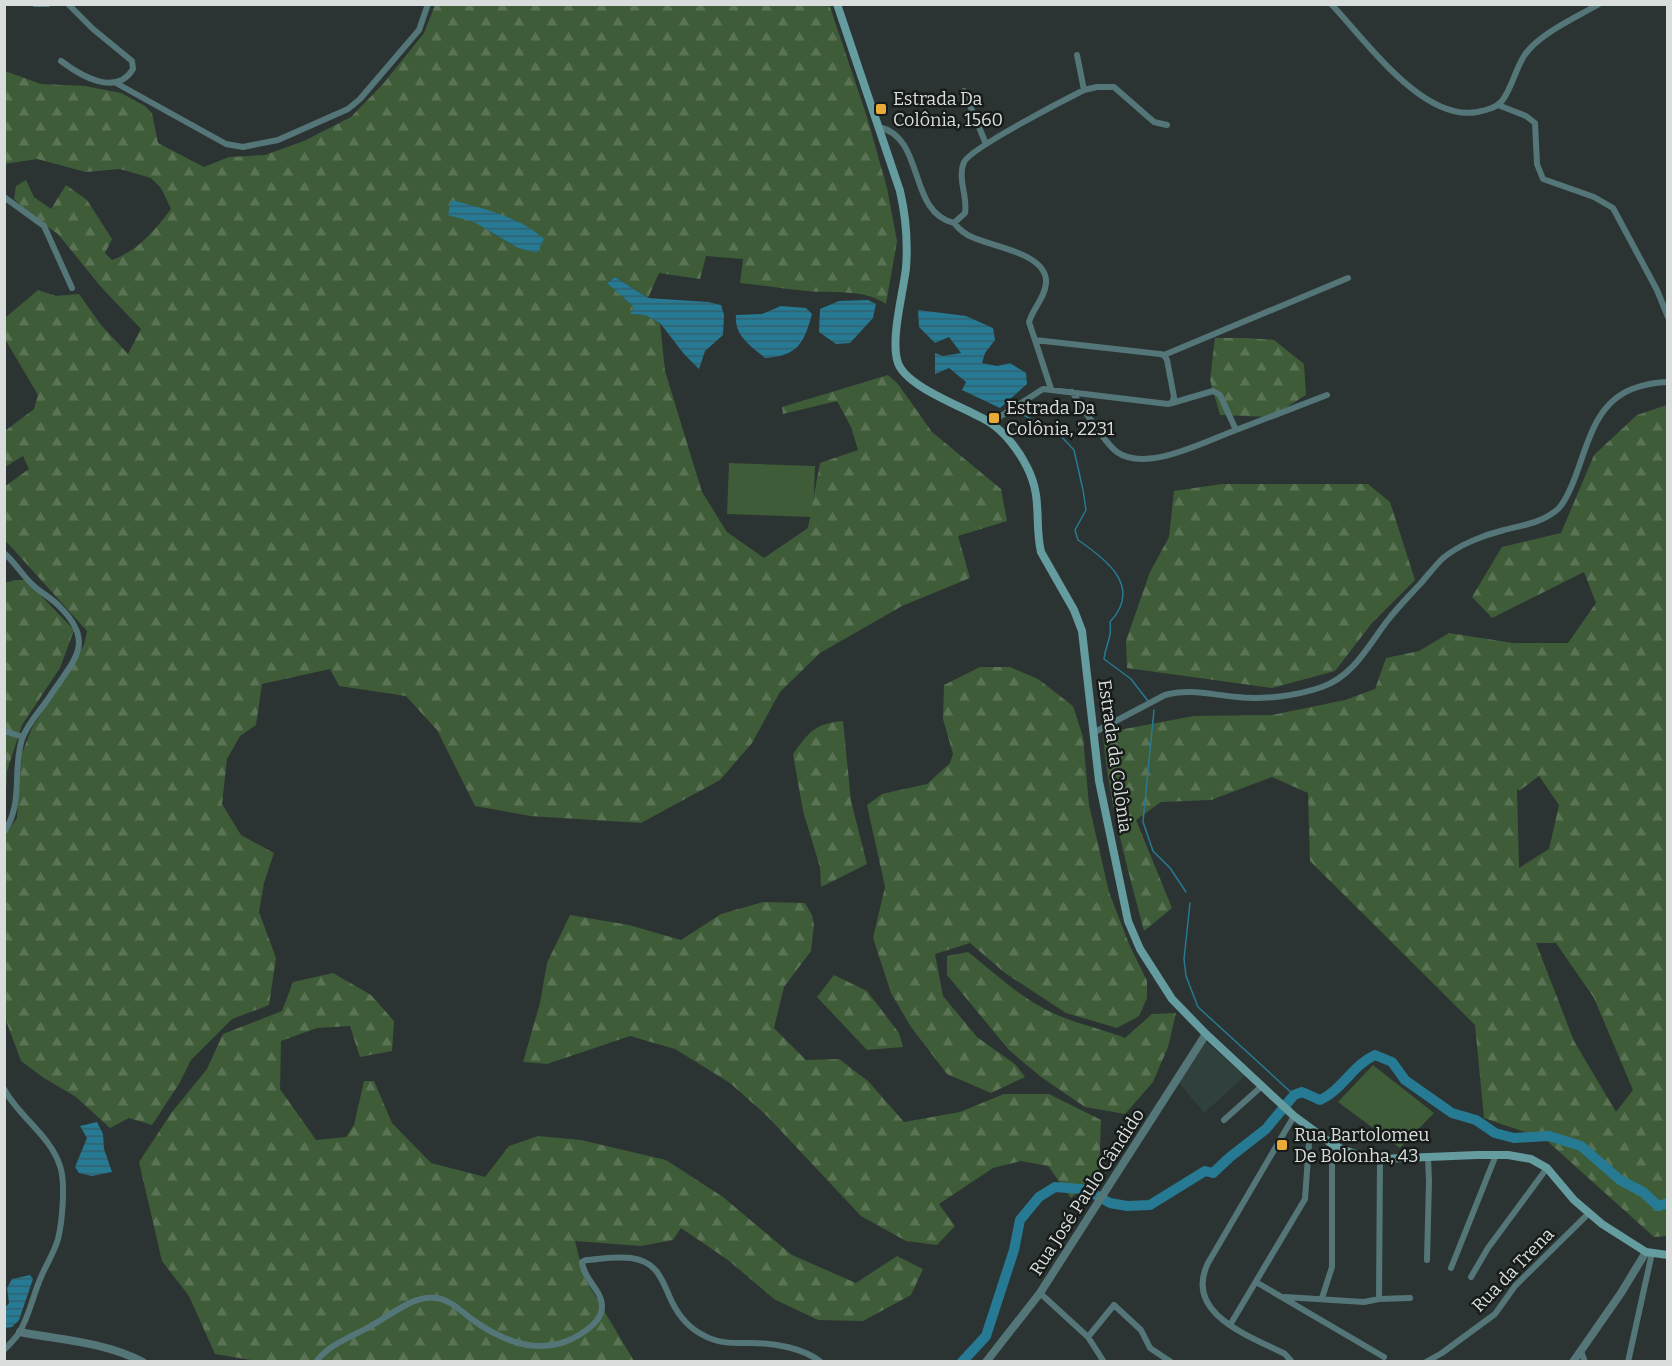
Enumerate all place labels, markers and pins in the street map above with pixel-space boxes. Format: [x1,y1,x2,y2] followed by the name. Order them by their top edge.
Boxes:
[893,88,1003,131] place label: Estrada Da Colônia, 1560
[874,102,888,116] marker: Estrada Da Colônia, 1560
[1006,397,1115,440] place label: Estrada Da Colônia, 2231
[987,411,1001,425] marker: Estrada Da Colônia, 2231
[1294,1124,1429,1167] place label: Rua Bartolomeu De Bolonha, 43
[1275,1138,1289,1152] marker: Rua Bartolomeu De Bolonha, 43

